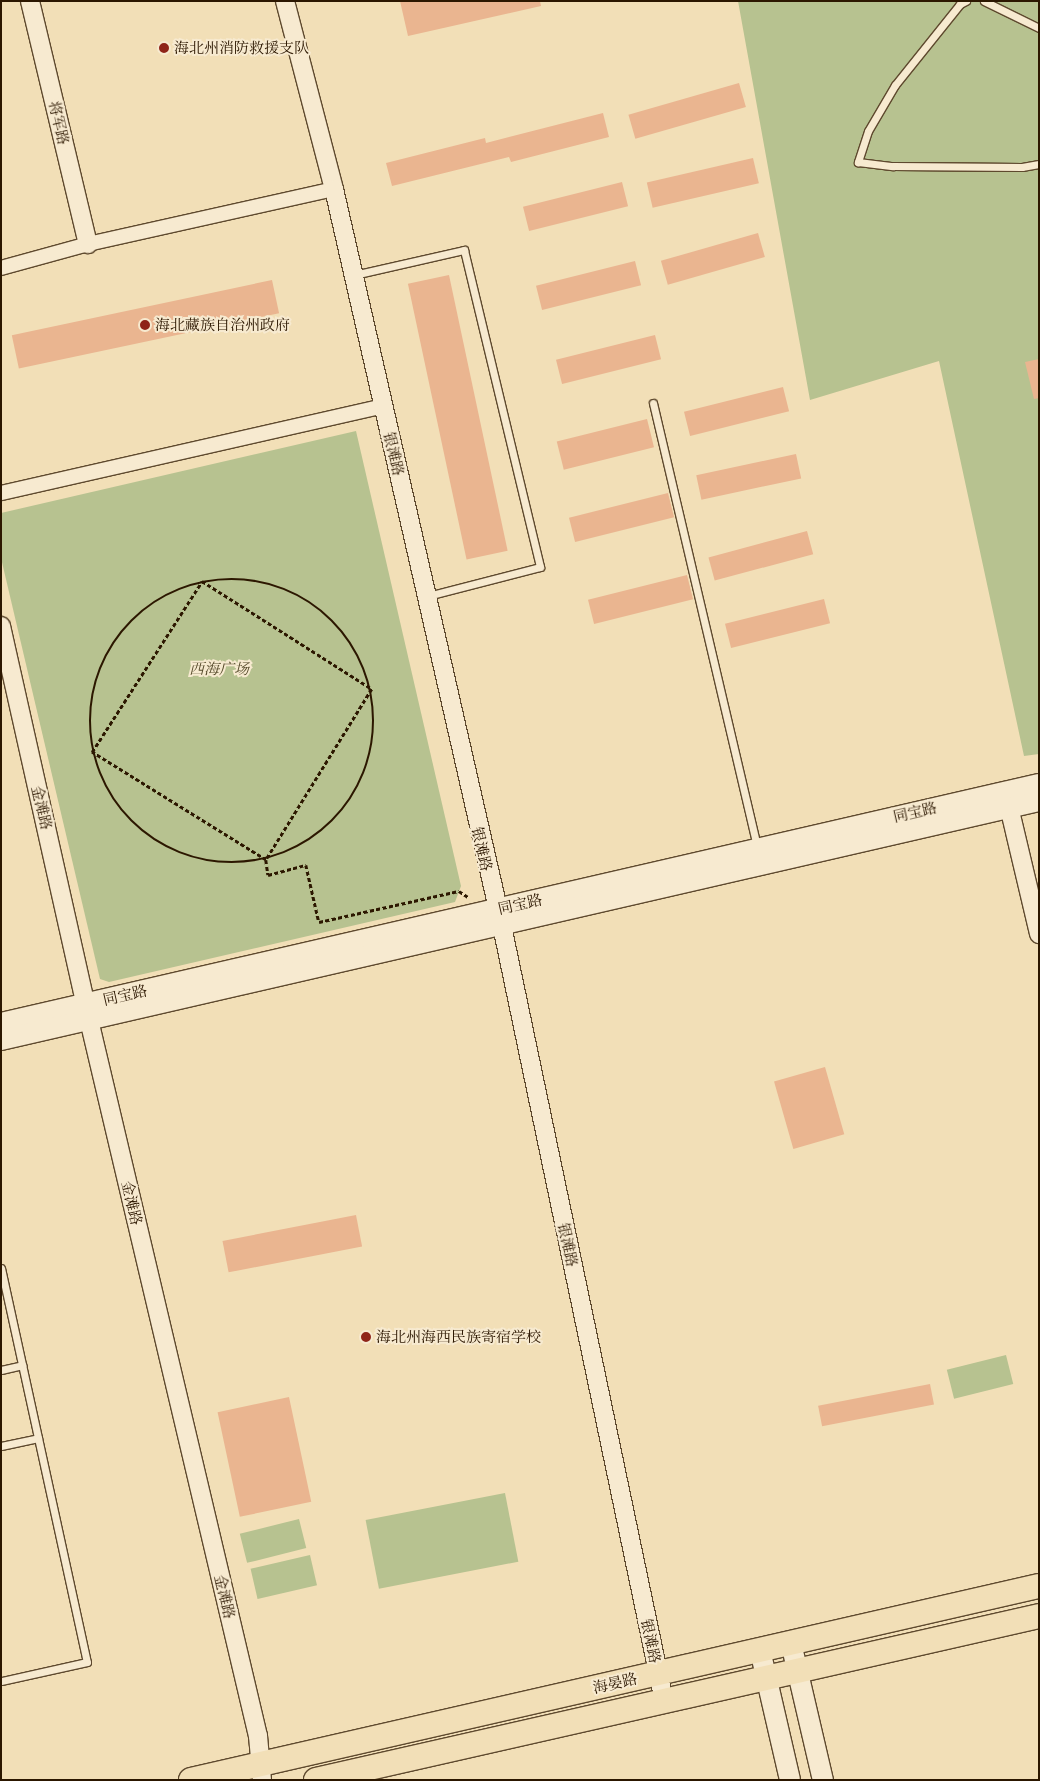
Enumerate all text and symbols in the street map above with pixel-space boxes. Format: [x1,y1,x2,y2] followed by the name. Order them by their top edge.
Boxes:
[174,39,309,57] place label: 海北州消防救援支队
[158,42,170,54] marker: 海北州消防救援支队
[45,99,73,147] street label: 将军路
[155,316,290,334] place label: 海北藏族自治州政府
[139,319,151,331] marker: 海北藏族自治州政府
[380,430,408,478] street label: 银滩路
[189,660,249,678] park label: 西海广场
[28,784,56,832] street label: 金滩路
[891,798,939,826] street label: 同宝路
[468,825,496,873] street label: 银滩路
[496,890,544,918] street label: 同宝路
[101,981,149,1009] street label: 同宝路
[118,1179,146,1227] street label: 金滩路
[555,1221,581,1269] street label: 银滩路
[376,1328,541,1346] place label: 海北州海西民族寄宿学校
[360,1331,372,1343] marker: 海北州海西民族寄宿学校
[211,1573,239,1621] street label: 金滩路
[638,1617,664,1665] street label: 银滩路
[591,1669,639,1697] street label: 海晏路

